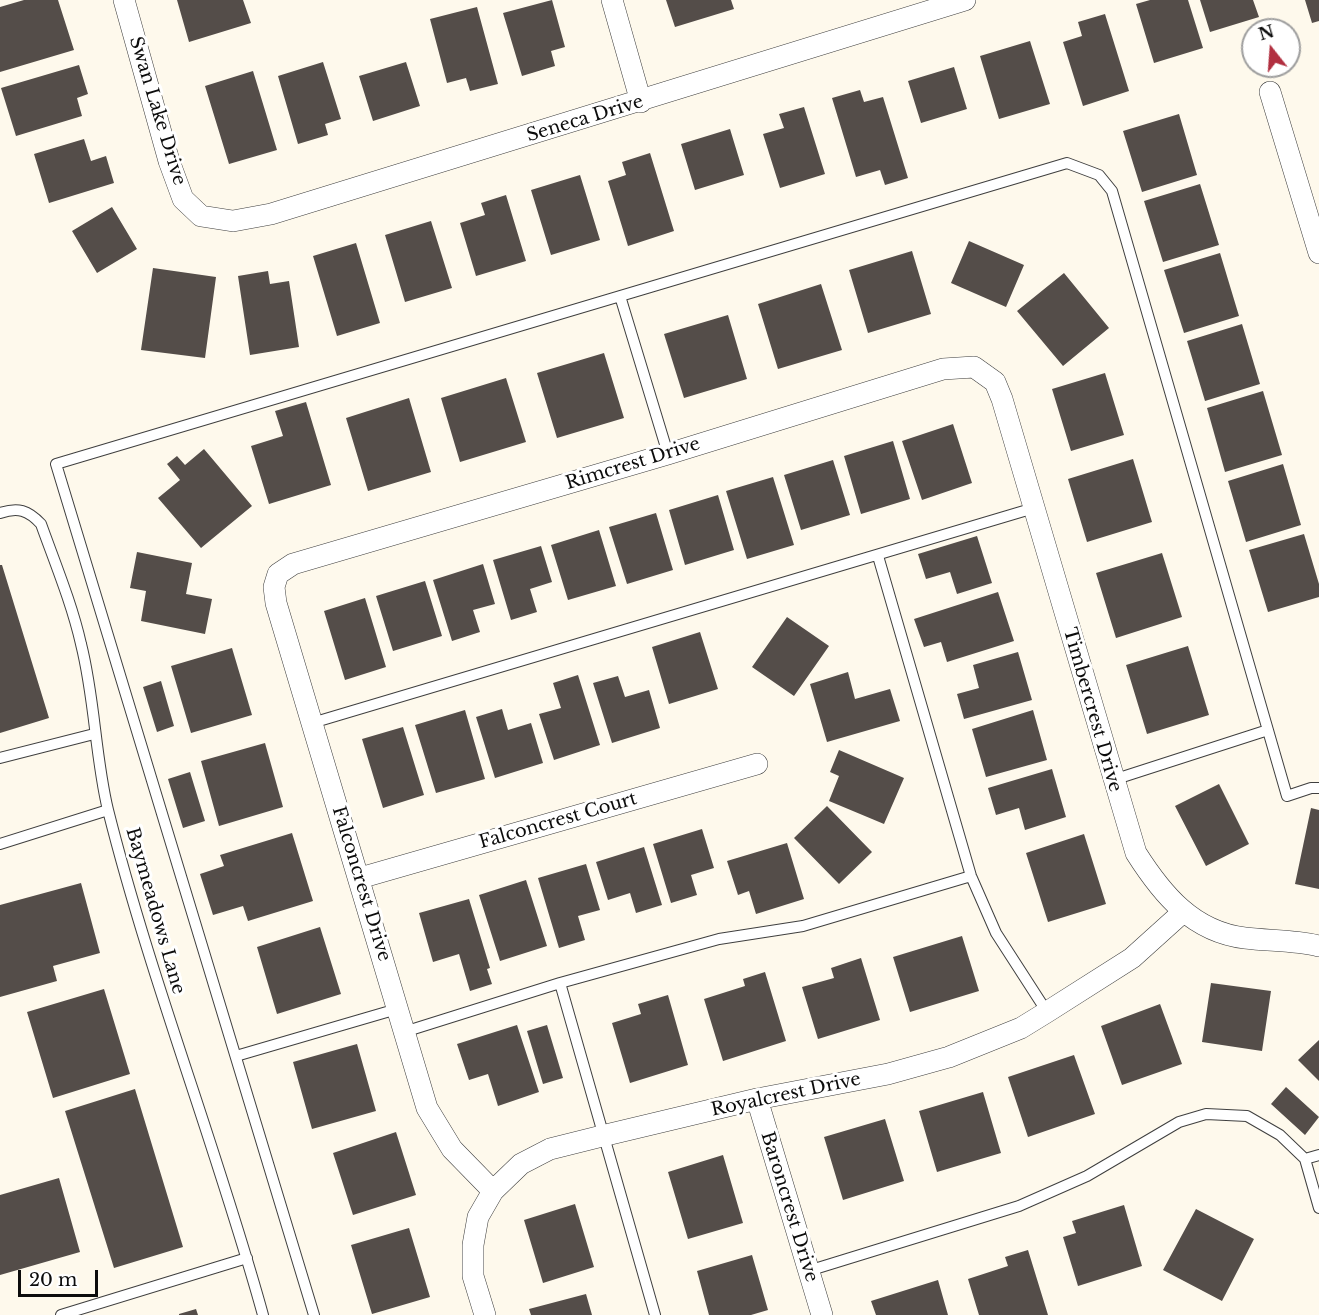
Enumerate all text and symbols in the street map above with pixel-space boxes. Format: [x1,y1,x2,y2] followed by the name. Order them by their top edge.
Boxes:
[1241,18,1301,78] north arrow
[1256,21,1276,44] text: N
[124,34,190,188] street label: Swan Lake Drive
[524,91,646,147] street label: Seneca Drive
[563,433,703,495] street label: Rimcrest Drive
[1058,625,1126,795] street label: Timbercrest Drive
[477,788,639,854] street label: Falconcrest Court
[327,804,395,964] street label: Falconcrest Drive
[121,825,189,997] street label: Baymeadows Lane
[709,1069,863,1121] street label: Royalcrest Drive
[756,1129,822,1285] street label: Baroncrest Drive
[21,1258,100,1296] scale bar
[29,1269,77,1291] text: 20 m

